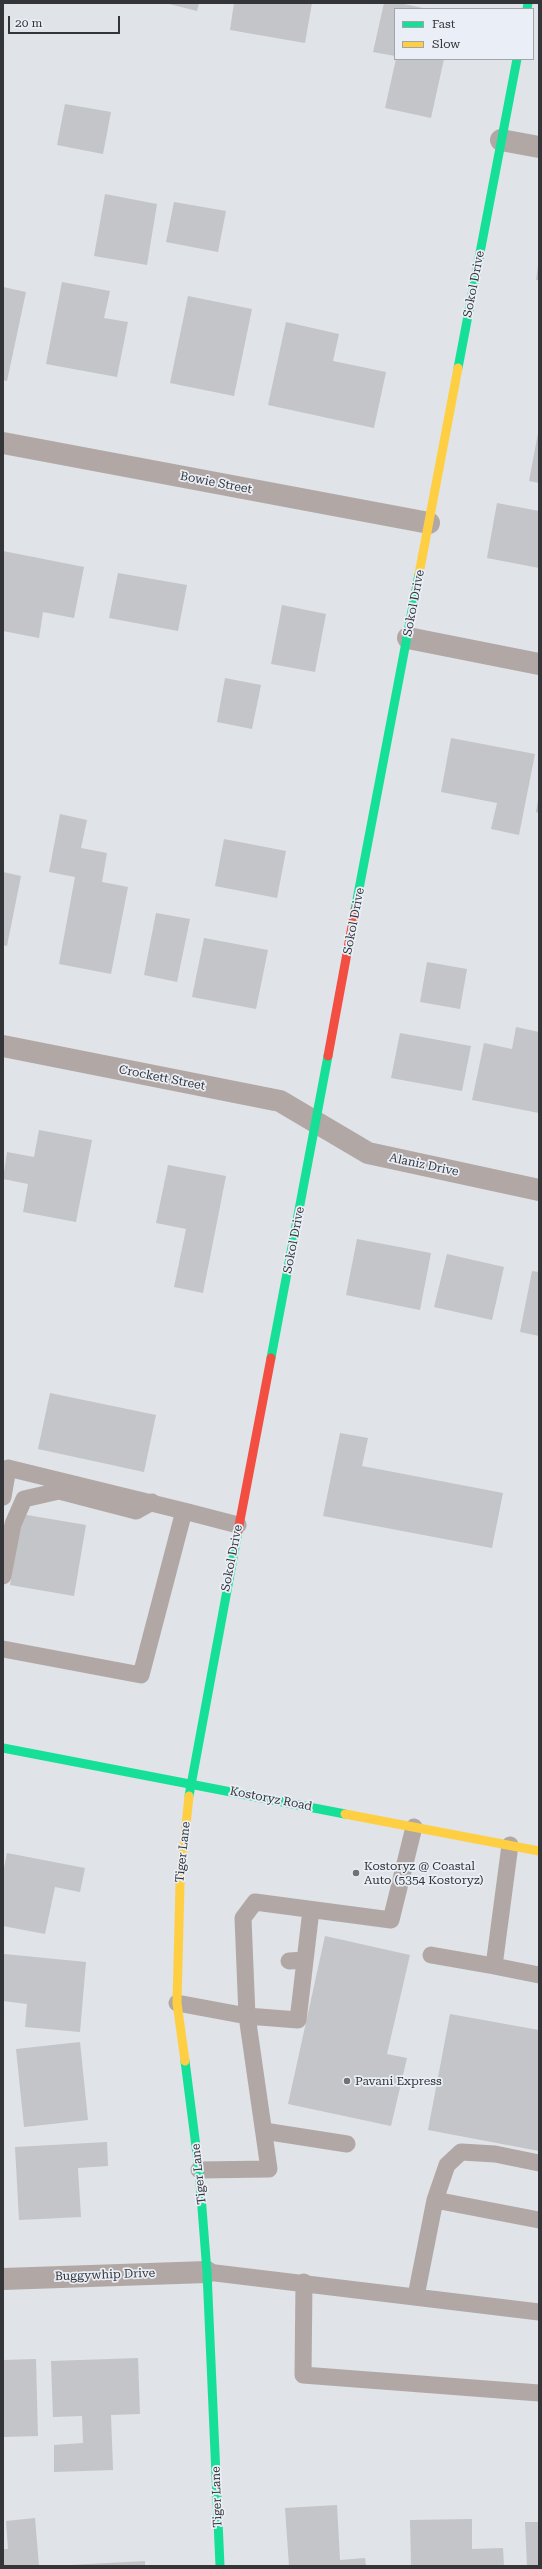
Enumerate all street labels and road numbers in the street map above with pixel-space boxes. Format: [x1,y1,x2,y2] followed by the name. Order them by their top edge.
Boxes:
[460,249,488,319] street label: Sokol Drive
[179,469,253,497] street label: Bowie Street
[400,568,428,638] street label: Sokol Drive
[340,886,368,956] street label: Sokol Drive
[117,1063,207,1093] street label: Crockett Street
[388,1151,460,1179] street label: Alaniz Drive
[280,1205,308,1275] street label: Sokol Drive
[218,1523,246,1593] street label: Sokol Drive
[229,1784,313,1814] street label: Kostoryz Road
[173,1821,193,1883] street label: Tiger Lane
[189,2143,209,2205] street label: Tiger Lane
[55,2266,155,2284] street label: Buggywhip Drive
[209,2466,225,2528] street label: Tiger Lane

